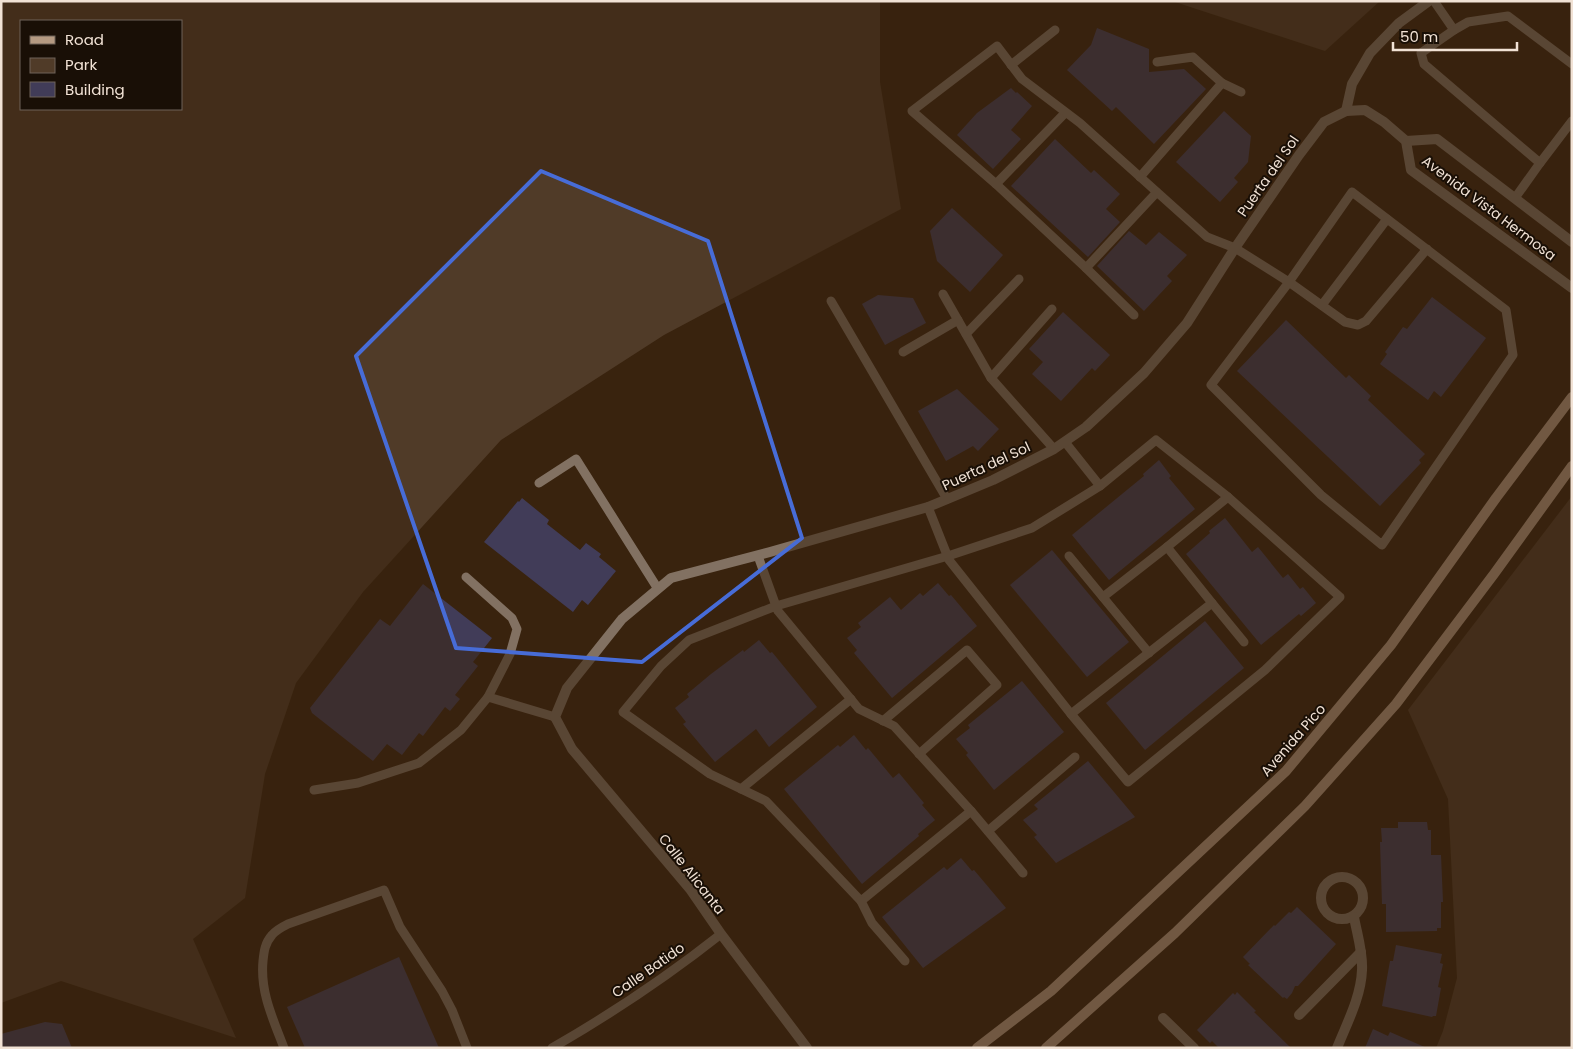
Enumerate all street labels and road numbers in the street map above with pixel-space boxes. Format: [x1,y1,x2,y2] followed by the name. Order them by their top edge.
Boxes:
[1233,131,1303,221] street label: Puerta del Sol
[1418,151,1560,265] street label: Avenida Vista Hermosa
[939,437,1033,495] street label: Puerta del Sol
[1256,699,1330,781] street label: Avenida Pico
[654,829,730,919] street label: Calle Alicanta
[608,938,688,1002] street label: Calle Batido

